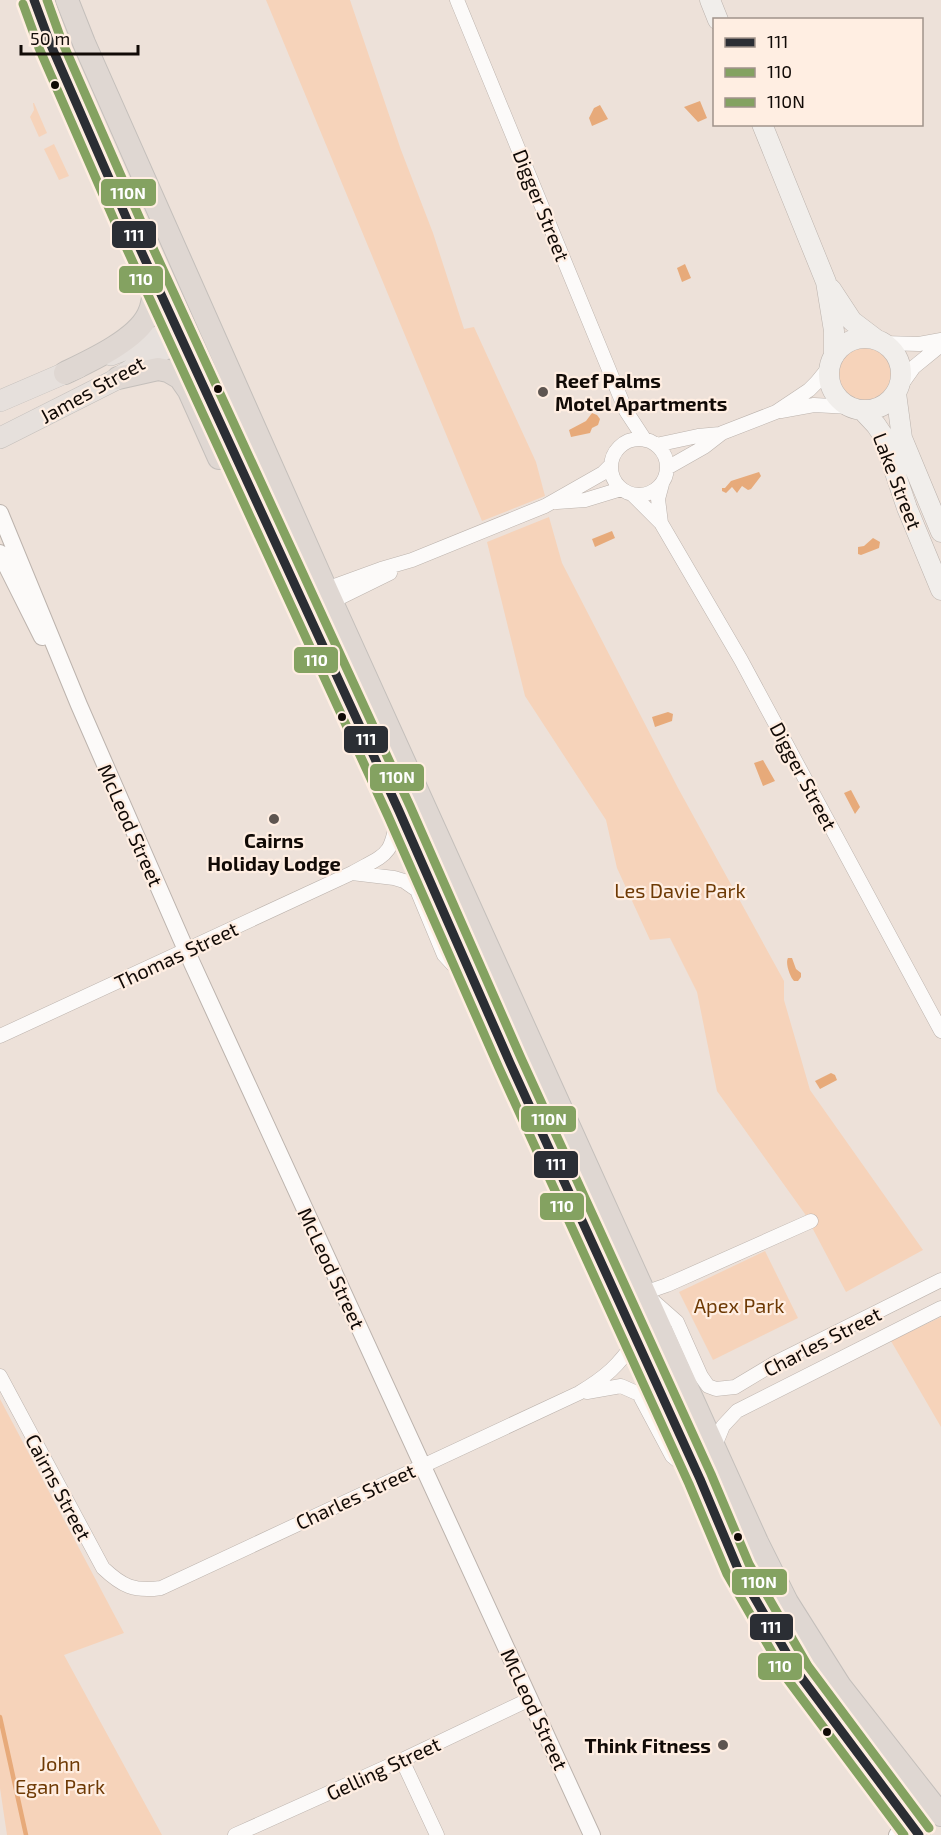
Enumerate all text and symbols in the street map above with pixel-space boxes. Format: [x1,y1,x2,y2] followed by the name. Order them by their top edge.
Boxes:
[21,18,138,56] scale bar
[713,18,923,126] legend
[30,27,70,49] text: 50 m
[767,30,789,52] text: 111
[767,60,792,82] text: 110
[49,79,61,91] unlabelled marker
[767,90,805,112] text: 110N
[509,145,576,265] street label: Digger Street
[100,178,157,207] line badge: 110N
[110,183,146,202] text: 110N
[111,220,157,249] line badge: 111
[124,225,144,244] text: 111
[118,265,164,294] line badge: 110
[129,269,153,288] text: 110
[35,350,149,428] street label: James Street
[555,368,727,415] place label: Reef Palms Motel Apartments
[212,383,224,395] unlabelled marker
[536,385,550,399] marker: Reef Palms Motel Apartments
[869,429,928,533] street label: Lake Street
[293,646,339,674] line badge: 110
[304,650,328,669] text: 110
[336,711,348,723] unlabelled marker
[766,718,843,834] street label: Digger Street
[343,725,389,754] line badge: 111
[356,729,376,748] text: 111
[93,760,169,890] street label: McLeod Street
[369,763,425,792] line badge: 110N
[379,767,415,786] text: 110N
[267,812,281,826] marker: Cairns Holiday Lodge
[207,828,341,876] place label: Cairns Holiday Lodge
[614,878,746,902] park label: Les Davie Park
[111,916,242,994] street label: Thomas Street
[520,1105,577,1133] line badge: 110N
[531,1109,567,1128] text: 110N
[533,1150,579,1179] line badge: 111
[546,1154,566,1173] text: 111
[539,1192,585,1221] line badge: 110
[550,1196,574,1215] text: 110
[293,1203,371,1333] street label: McLeod Street
[694,1293,784,1317] park label: Apex Park
[759,1301,885,1381] street label: Charles Street
[21,1430,97,1545] street label: Cairns Street
[292,1458,419,1534] street label: Charles Street
[732,1531,744,1543] unlabelled marker
[731,1568,788,1596] line badge: 110N
[741,1572,777,1591] text: 110N
[749,1613,794,1641] line badge: 111
[761,1617,781,1636] text: 111
[496,1644,574,1774] street label: McLeod Street
[757,1652,803,1681] line badge: 110
[768,1656,792,1675] text: 110
[821,1726,833,1738] unlabelled marker
[322,1731,444,1805] street label: Gelling Street
[585,1733,711,1757] place label: Think Fitness
[716,1738,730,1752] marker: Think Fitness
[15,1751,105,1798] park label: John Egan Park

